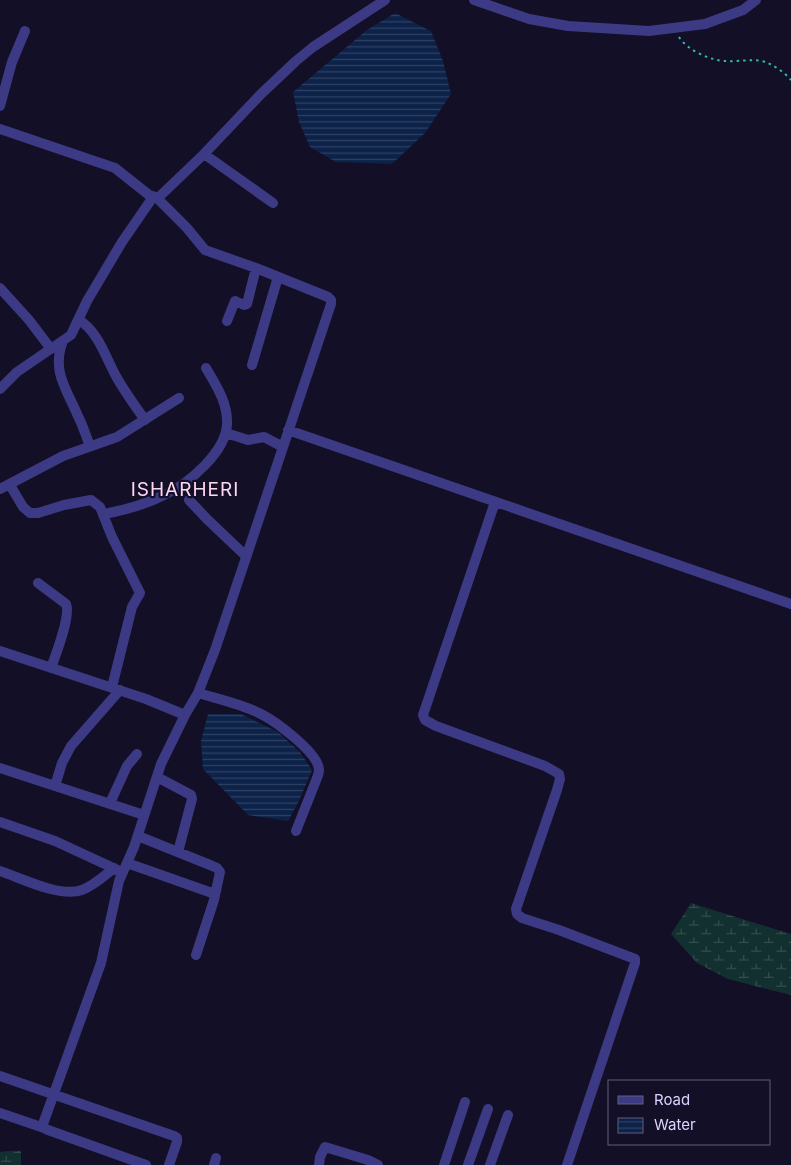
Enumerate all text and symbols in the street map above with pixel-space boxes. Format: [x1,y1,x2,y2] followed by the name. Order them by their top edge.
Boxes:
[131,478,239,501] district label: ISHARHERI
[608,1080,771,1145] legend
[654,1090,690,1109] text: Road
[654,1115,696,1134] text: Water

